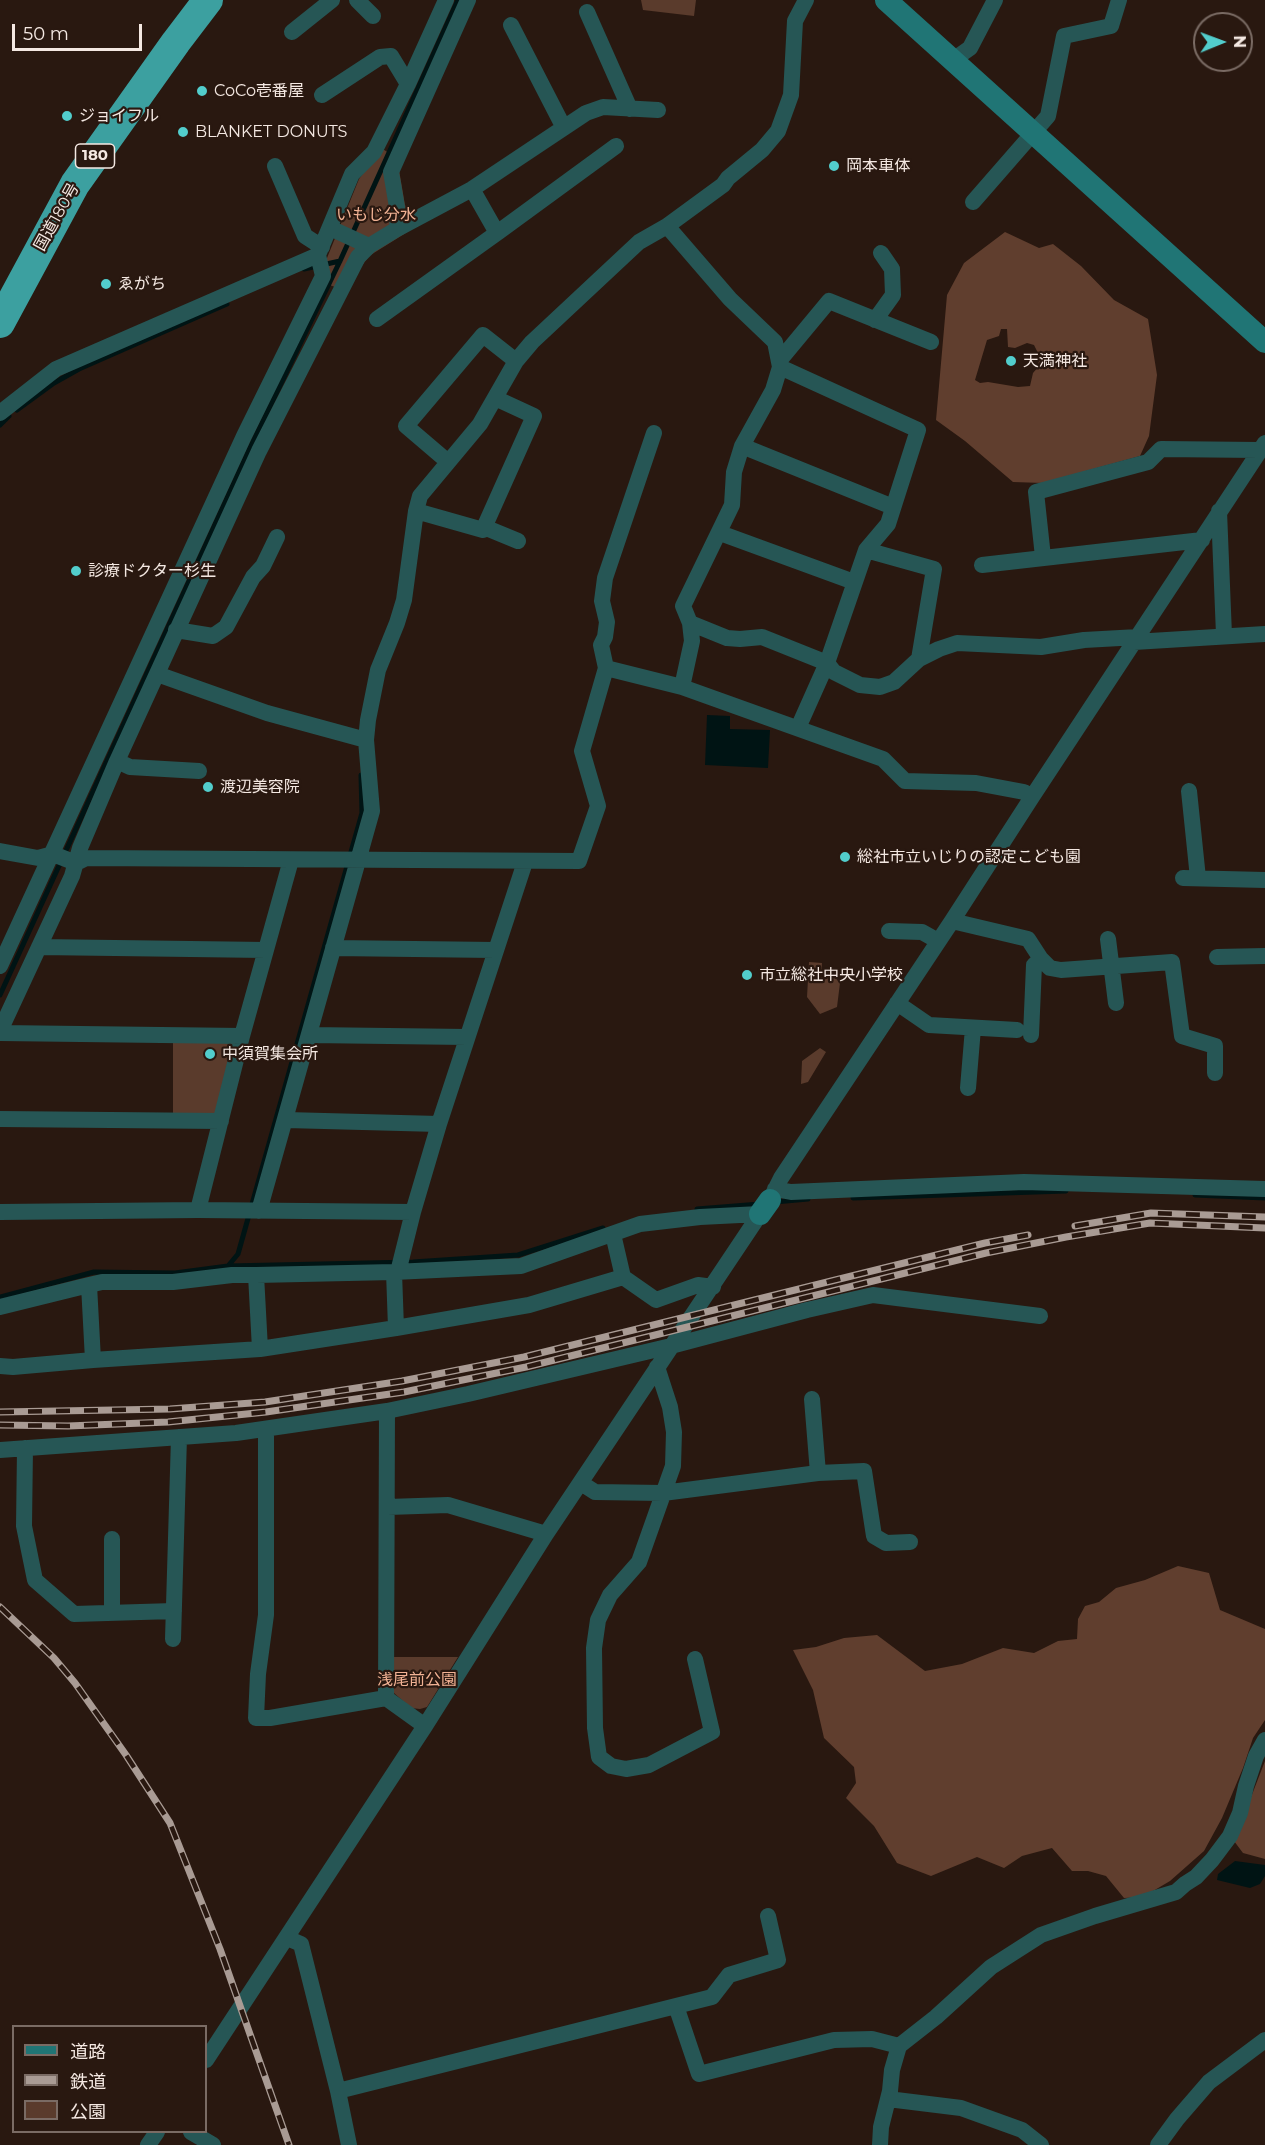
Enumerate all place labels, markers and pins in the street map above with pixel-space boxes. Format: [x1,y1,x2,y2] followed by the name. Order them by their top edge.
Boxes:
[214,81,304,101] place label: CoCo壱番屋
[195,84,209,98] marker: CoCo壱番屋
[79,106,159,126] place label: ジョイフル
[60,109,74,123] marker: ジョイフル
[195,122,347,142] place label: BLANKET DONUTS
[176,125,190,139] marker: BLANKET DONUTS
[846,156,910,176] place label: 岡本車体
[827,159,841,173] marker: 岡本車体
[118,274,166,294] place label: ゑがち
[99,277,113,291] marker: ゑがち
[1023,351,1087,371] place label: 天満神社
[1004,354,1018,368] marker: 天満神社
[88,561,216,581] place label: 診療ドクター杉生
[69,564,83,578] marker: 診療ドクター杉生
[220,777,300,797] place label: 渡辺美容院
[201,780,215,794] marker: 渡辺美容院
[857,847,1081,867] place label: 総社市立いじりの認定こども園
[838,850,852,864] marker: 総社市立いじりの認定こども園
[759,965,903,985] place label: 市立総社中央小学校
[740,968,754,982] marker: 市立総社中央小学校
[222,1044,318,1064] place label: 中須賀集会所
[203,1047,217,1061] marker: 中須賀集会所

